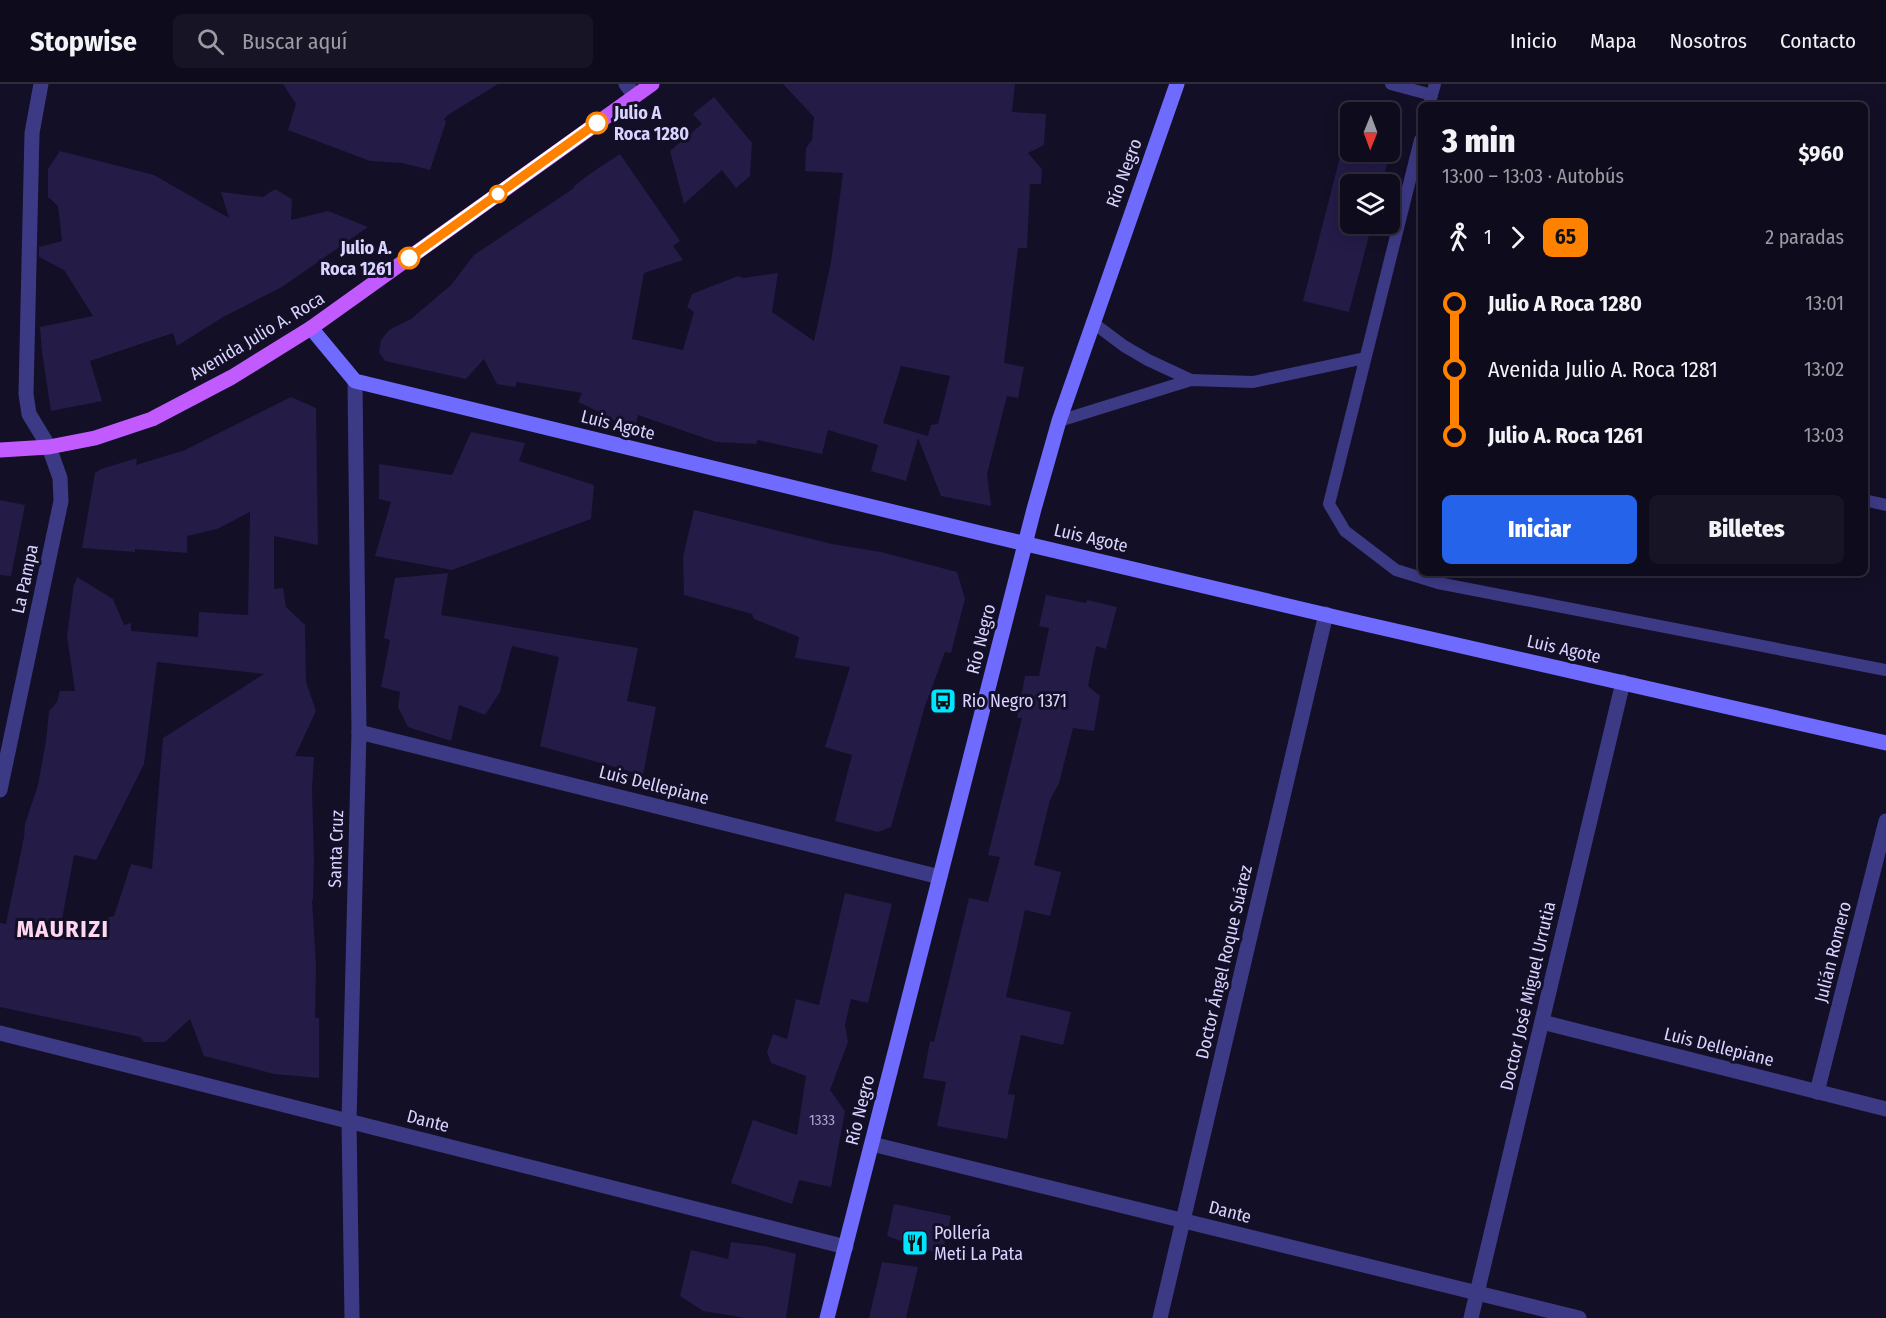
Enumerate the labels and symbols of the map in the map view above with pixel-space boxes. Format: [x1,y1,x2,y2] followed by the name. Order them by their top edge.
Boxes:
[613,102,689,145] place label: Julio A Roca 1280
[1340,102,1400,162] north arrow
[586,112,608,134] marker: Julio A Roca 1280
[1101,136,1147,210] street label: Río Negro
[489,185,507,203] unlabelled marker
[320,237,392,280] place label: Julio A. Roca 1261
[398,247,420,269] marker: Julio A. Roca 1261
[186,287,329,385] street label: Avenida Julio A. Roca
[579,405,657,445] street label: Luis Agote
[1052,519,1130,557] street label: Luis Agote
[7,542,43,616] street label: La Pampa
[962,602,1000,676] street label: Río Negro
[1525,630,1603,668] street label: Luis Agote
[928,686,958,716] bus stop icon: Rio Negro 1371
[962,690,1067,712] place label: Rio Negro 1371
[597,761,711,809] street label: Luis Dellepiane
[324,810,348,888] street label: Santa Cruz
[1190,863,1257,1061] street label: Doctor Ángel Roque Suárez
[1496,899,1560,1093] street label: Doctor José Miguel Urrutia
[1810,899,1856,1005] street label: Julián Romero
[17,915,109,943] district label: MAURIZI
[1662,1023,1776,1071] street label: Luis Dellepiane
[841,1073,879,1147] street label: Río Negro
[404,1105,452,1137] street label: Dante
[809,1111,835,1129] house number: 1333
[1206,1196,1254,1228] street label: Dante
[934,1222,1023,1265] place label: Pollería Meti La Pata
[900,1228,930,1258] restaurant icon: Pollería Meti La Pata

